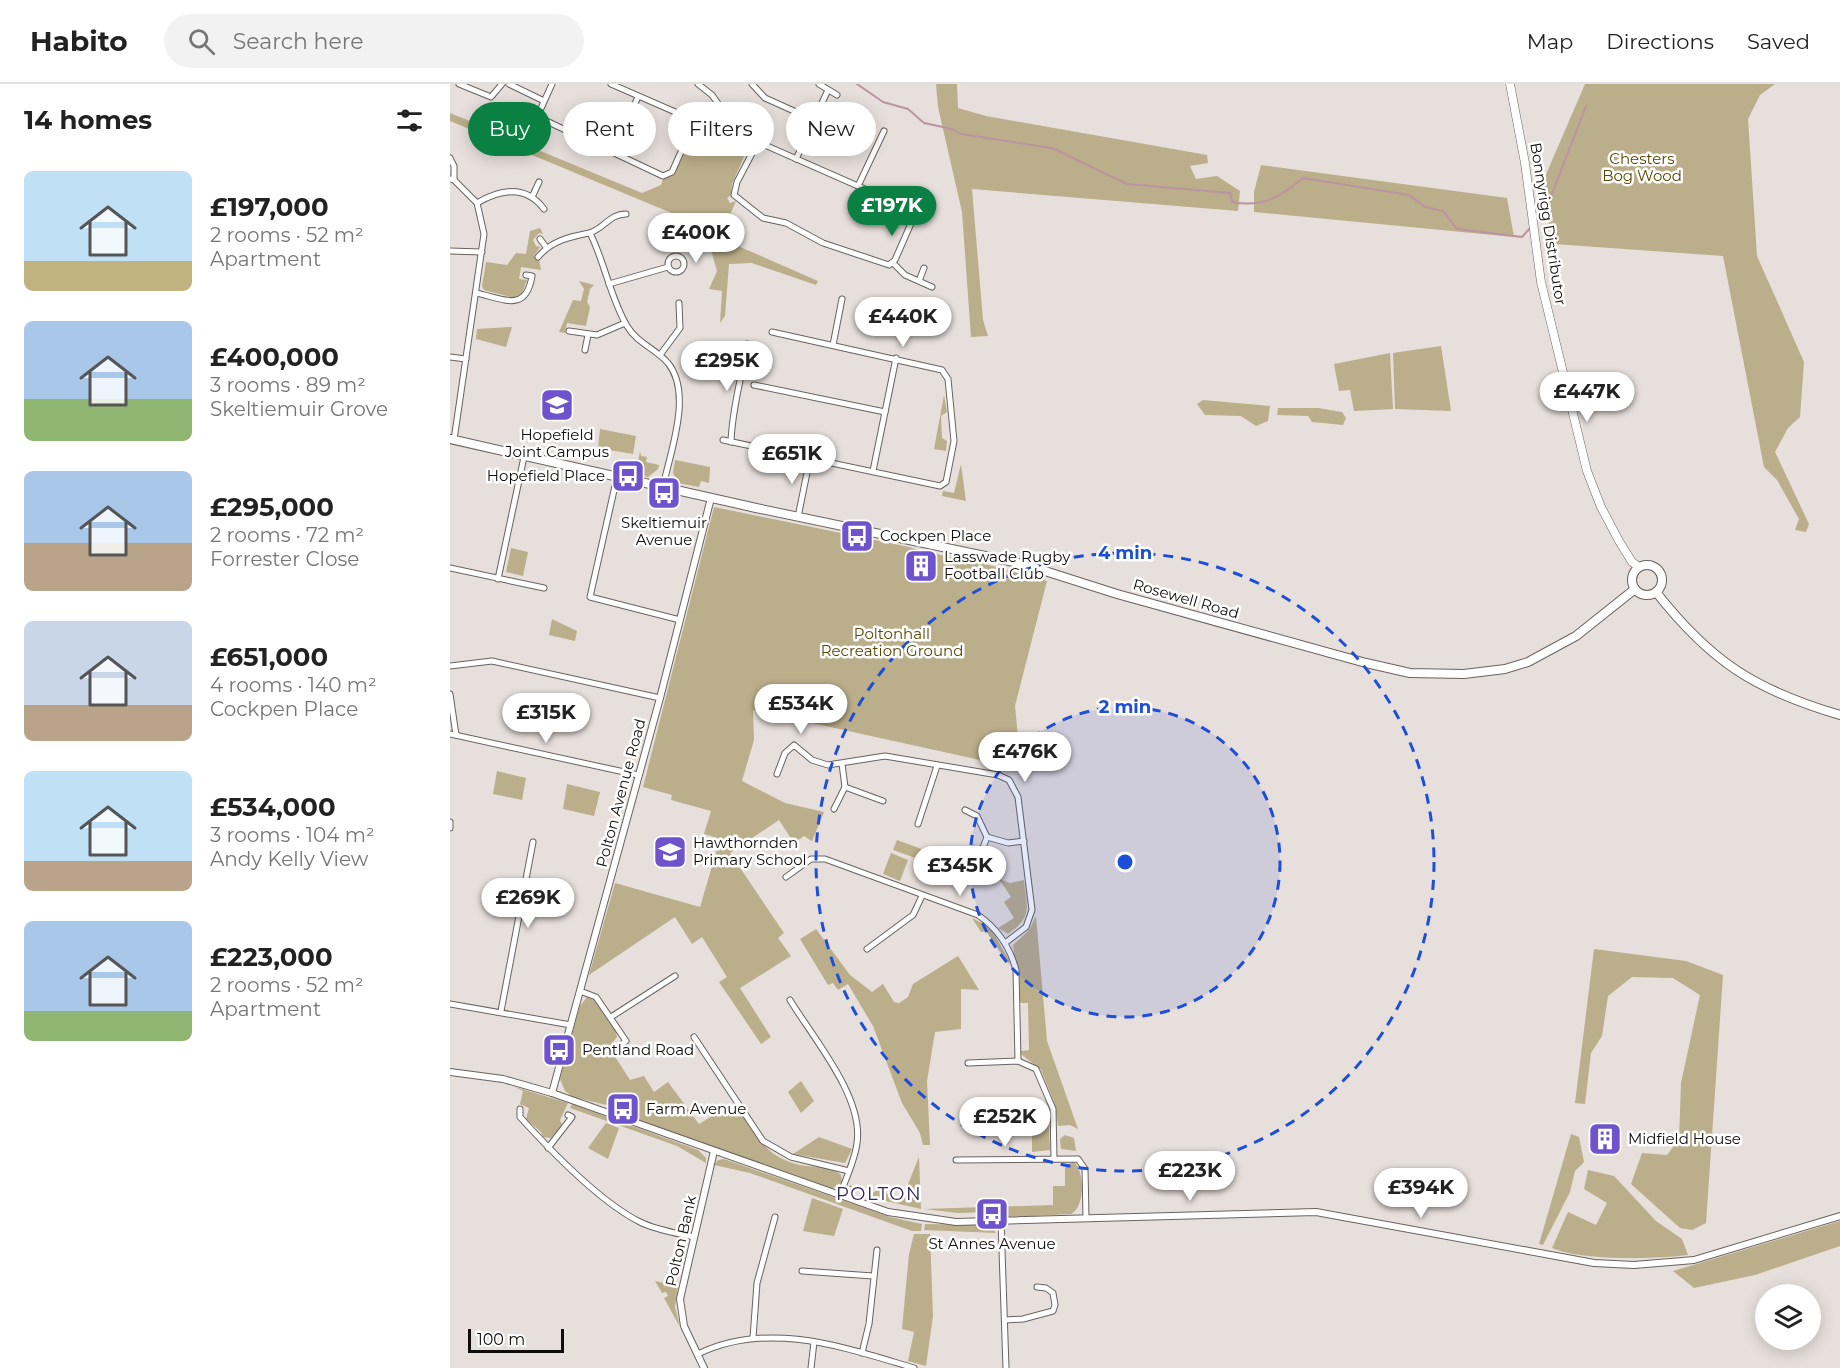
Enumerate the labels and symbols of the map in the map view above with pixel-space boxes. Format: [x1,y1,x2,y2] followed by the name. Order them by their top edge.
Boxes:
[1526,141,1571,307] street label: Bonnyrigg Distributor
[1602,149,1682,185] park label: Chesters Bog Wood
[850,186,934,237] pin: £197K
[654,213,738,264] pin: £400K
[861,297,945,348] pin: £440K
[685,341,769,392] pin: £295K
[1545,372,1629,423] pin: £447K
[539,387,575,423] school or university icon: Hopefield Joint Campus
[504,425,609,461] place label: Hopefield Joint Campus
[750,434,834,485] pin: £651K
[610,458,646,494] bus stop icon: Hopefield Place
[487,466,605,485] place label: Hopefield Place
[646,475,682,511] bus stop icon: Skeltiemuir Avenue
[621,513,707,549] place label: Skeltiemuir Avenue
[839,518,875,554] bus stop icon: Cockpen Place
[880,526,991,545] place label: Cockpen Place
[1098,542,1152,564] text: 4 min
[944,547,1071,583] place label: Lasswade Rugby Football Club
[903,548,939,584] building icon: Lasswade Rugby Football Club
[1131,574,1241,623] street label: Rosewell Road
[821,624,963,660] park label: Poltonhall Recreation Ground
[759,684,843,735] pin: £534K
[504,693,588,744] pin: £315K
[1099,696,1151,718] text: 2 min
[592,717,649,869] street label: Polton Avenue Road
[983,732,1067,783] pin: £476K
[693,833,807,869] place label: Hawthornden Primary School
[652,834,688,870] school or university icon: Hawthornden Primary School
[918,846,1002,897] pin: £345K
[1115,852,1135,872] centre of rings
[486,878,570,929] pin: £269K
[541,1032,577,1068] bus stop icon: Pentland Road
[582,1040,694,1059] place label: Pentland Road
[605,1091,641,1127] bus stop icon: Farm Avenue
[963,1097,1047,1148] pin: £252K
[646,1099,746,1118] place label: Farm Avenue
[1587,1121,1623,1157] building icon: Midfield House
[1628,1129,1741,1148] place label: Midfield House
[1148,1151,1232,1202] pin: £223K
[1379,1168,1463,1219] pin: £394K
[836,1183,922,1205] district label: POLTON
[661,1194,700,1288] street label: Polton Bank
[974,1196,1010,1232] bus stop icon: St Annes Avenue
[928,1234,1056,1253] place label: St Annes Avenue
[468,1326,564,1354] scale bar

